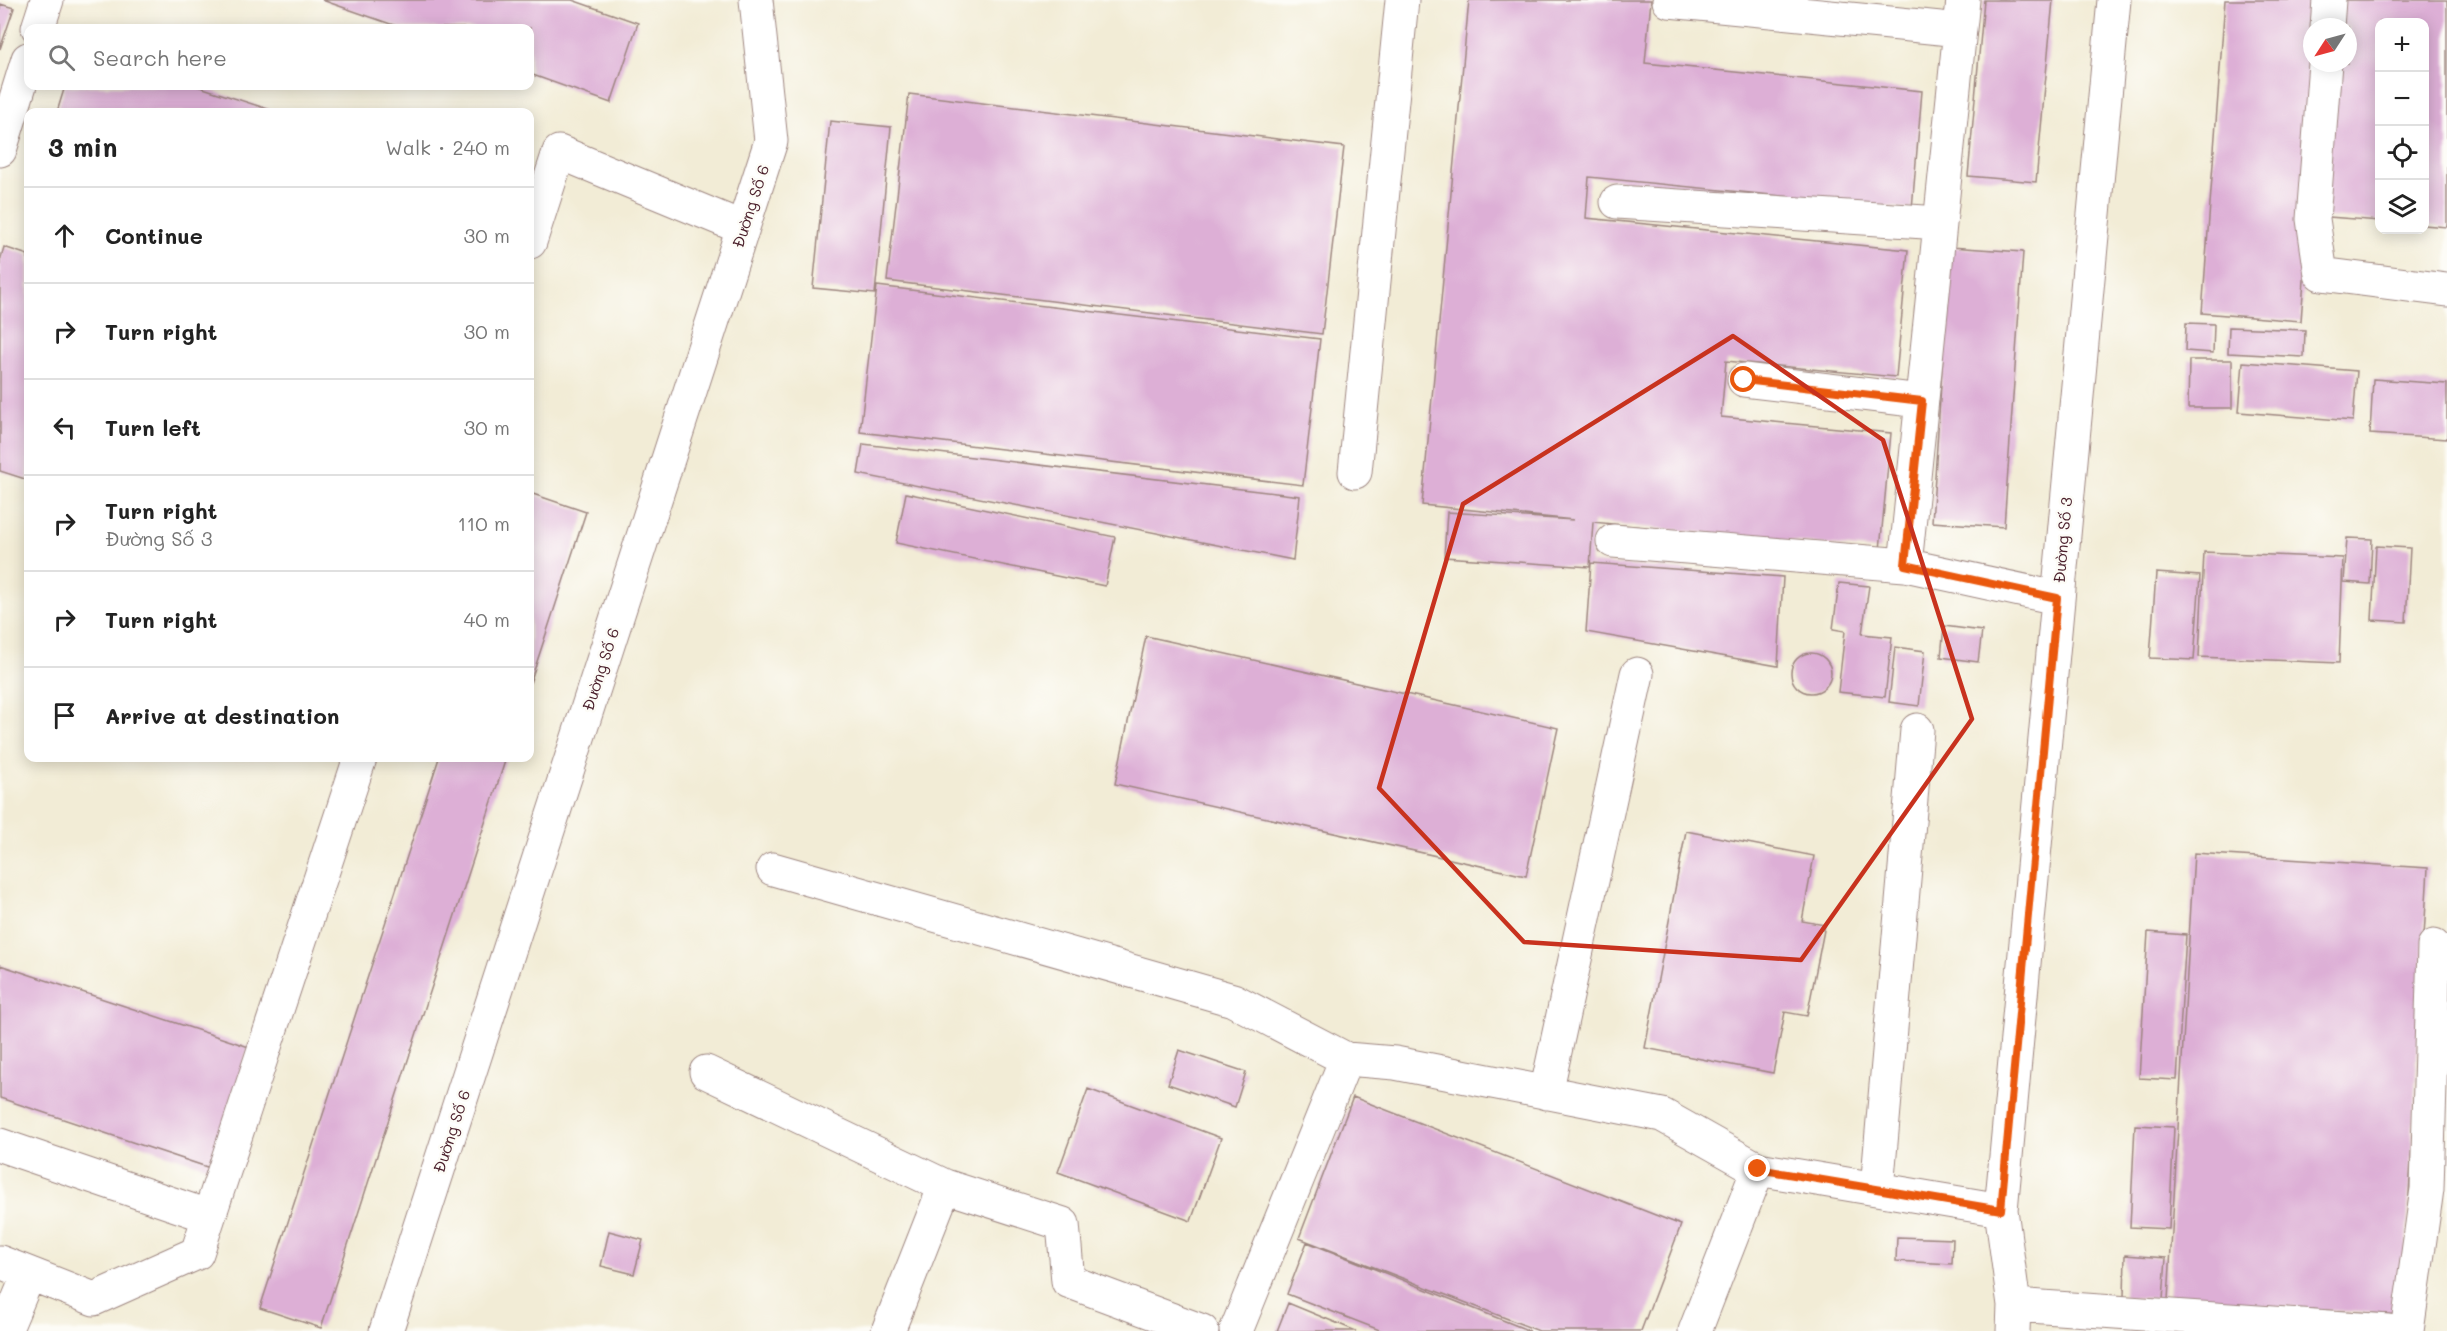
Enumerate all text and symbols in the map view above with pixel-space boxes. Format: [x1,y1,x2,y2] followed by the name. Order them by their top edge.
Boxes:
[2303,18,2357,72] north arrow
[2375,18,2429,234] map controls
[2375,18,2429,72] button: +
[24,24,534,90] search box
[45,41,78,74] icon: search
[93,43,227,72] text: Search here
[2375,72,2429,126] button: −
[2375,126,2429,180] button: locate
[48,130,117,164] text: 3 min
[385,134,510,160] text: Walk · 240 m
[727,162,773,250] street label: Đường Số 6
[2375,180,2429,234] button: layers
[48,219,81,252] icon: ahead
[105,221,203,250] text: Continue
[464,222,510,248] text: 30 m
[48,315,81,348] icon: right
[105,317,217,346] text: Turn right
[464,318,510,344] text: 30 m
[1730,366,1756,392] route start
[48,411,81,444] icon: left
[105,413,201,442] text: Turn left
[464,414,510,440] text: 30 m
[105,496,217,525] text: Turn right
[2048,496,2076,584] street label: Đường Số 3
[48,507,81,540] icon: right
[457,510,510,536] text: 110 m
[105,525,213,551] text: Đường Số 3
[48,603,81,636] icon: right
[105,605,217,634] text: Turn right
[464,606,510,632] text: 40 m
[577,625,623,713] street label: Đường Số 6
[48,699,81,732] icon: arrive
[105,701,340,730] text: Arrive at destination
[428,1087,474,1175] street label: Đường Số 6
[1744,1155,1770,1181] route end

